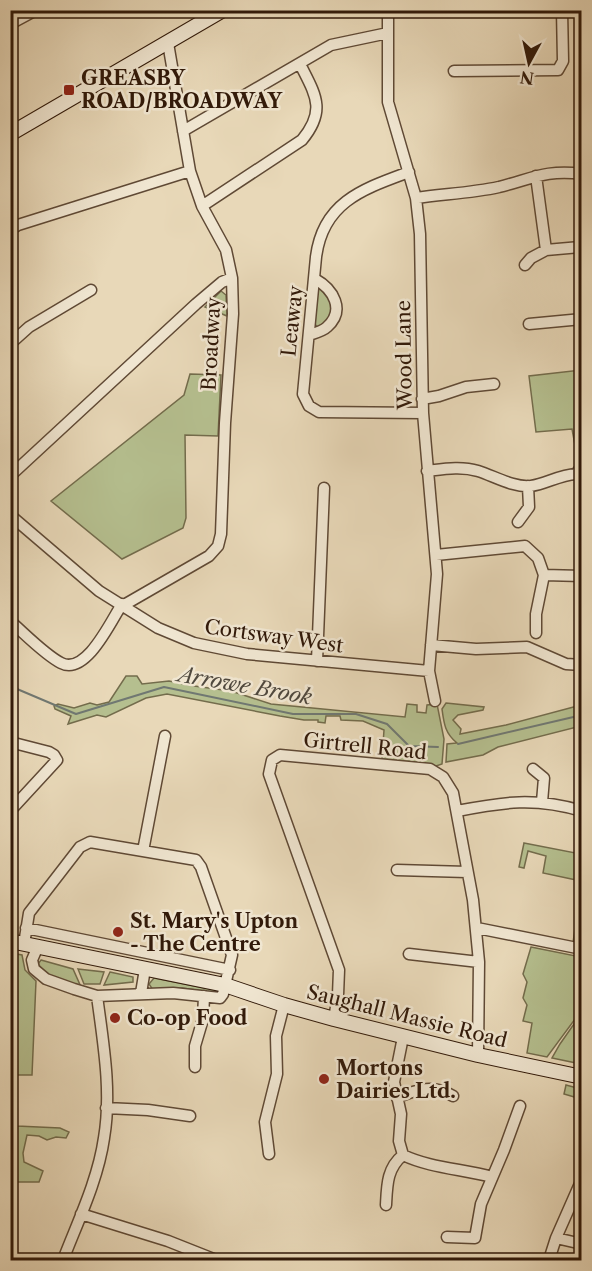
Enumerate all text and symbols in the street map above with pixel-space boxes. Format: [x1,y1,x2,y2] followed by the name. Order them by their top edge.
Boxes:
[499,33,559,93] north arrow
[81,66,283,113] place label: GREASBY ROAD/BROADWAY
[519,67,535,89] text: N
[62,83,76,97] marker: GREASBY ROAD/BROADWAY
[276,283,308,358] street label: Leaway
[197,296,225,392] street label: Broadway
[391,300,417,411] street label: Wood Lane
[203,614,345,658] street label: Cortsway West
[173,661,314,710] water label: Arrowe Brook
[302,728,428,764] street label: Girtrell Road
[130,909,299,956] place label: St. Mary's Upton - The Centre
[111,925,125,939] marker: St. Mary's Upton - The Centre
[304,979,510,1053] street label: Saughall Massie Road
[127,1006,248,1030] place label: Co-op Food
[108,1011,122,1025] marker: Co-op Food
[336,1056,456,1103] place label: Mortons Dairies Ltd.
[317,1072,331,1086] marker: Mortons Dairies Ltd.

